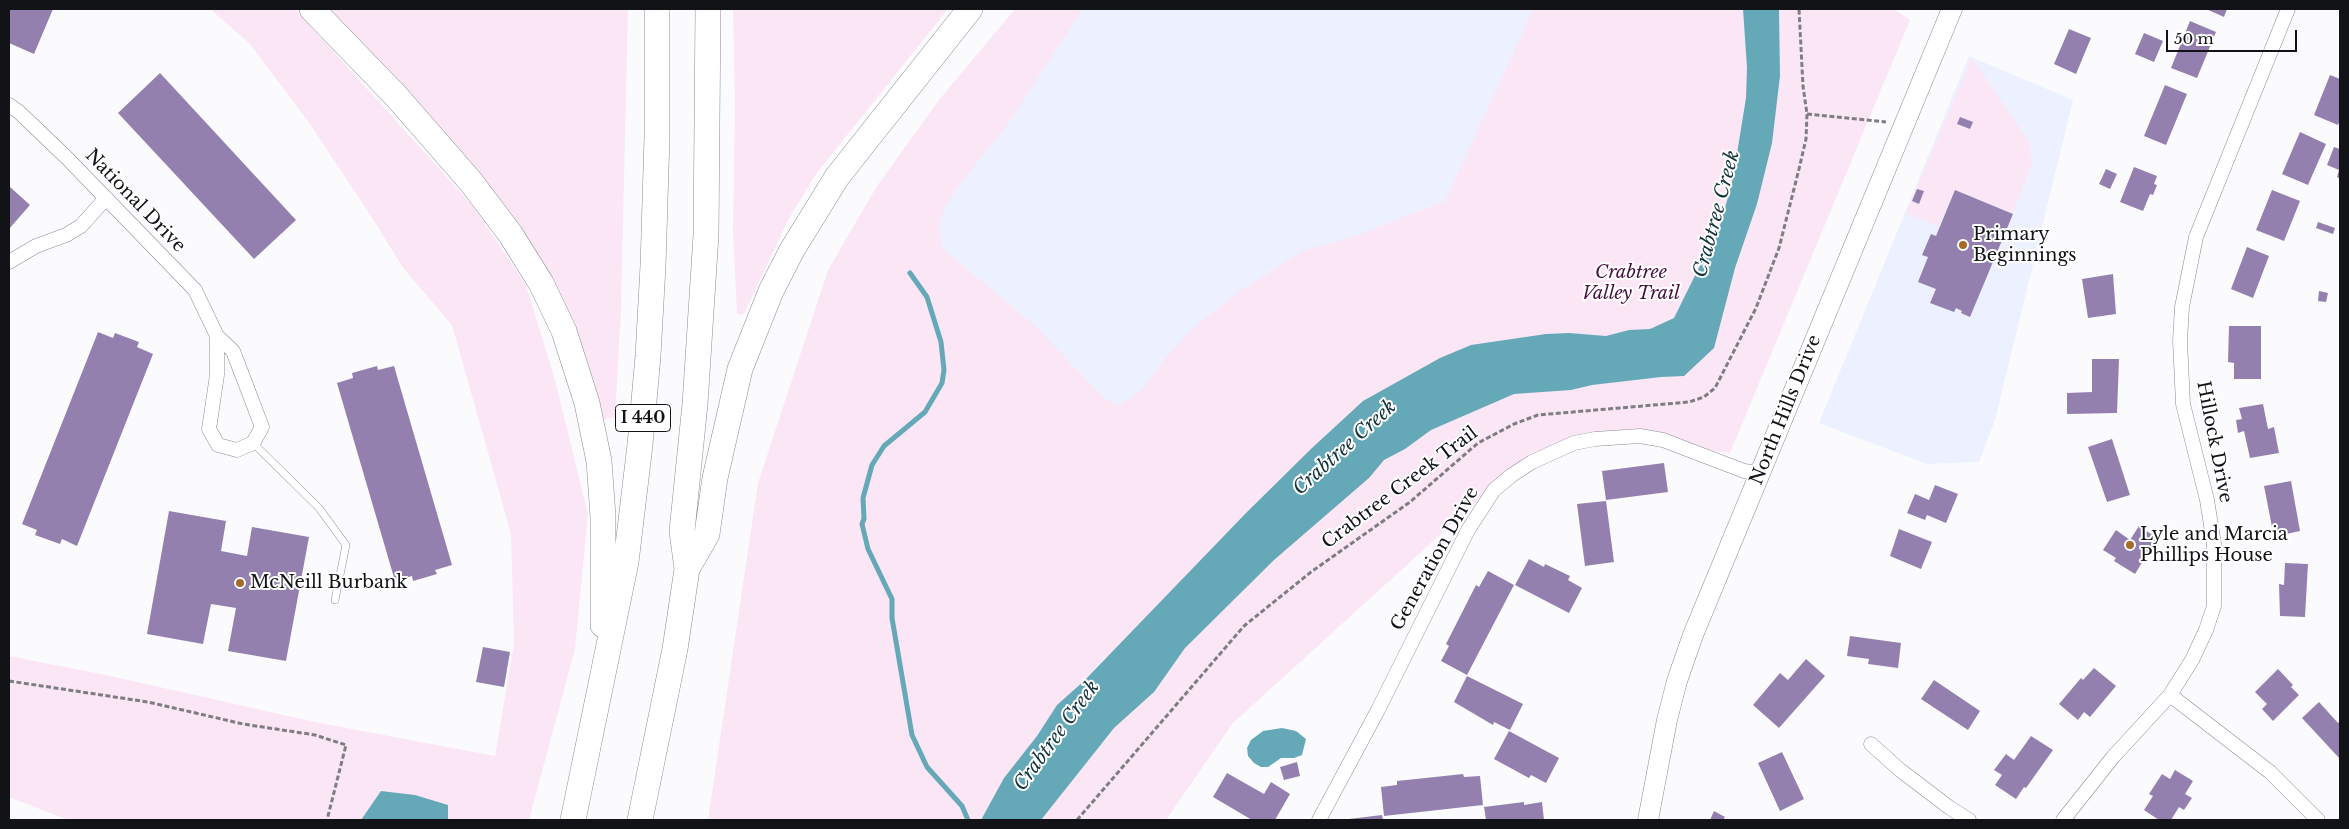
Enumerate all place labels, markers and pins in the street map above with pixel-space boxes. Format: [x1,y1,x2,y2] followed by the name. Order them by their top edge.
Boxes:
[1973,224,2076,266] place label: Primary Beginnings
[1957,239,1969,251] marker: Primary Beginnings
[2140,524,2288,566] place label: Lyle and Marcia Phillips House
[2124,539,2136,551] marker: Lyle and Marcia Phillips House
[250,572,407,594] place label: McNeill Burbank
[234,577,246,589] marker: McNeill Burbank

